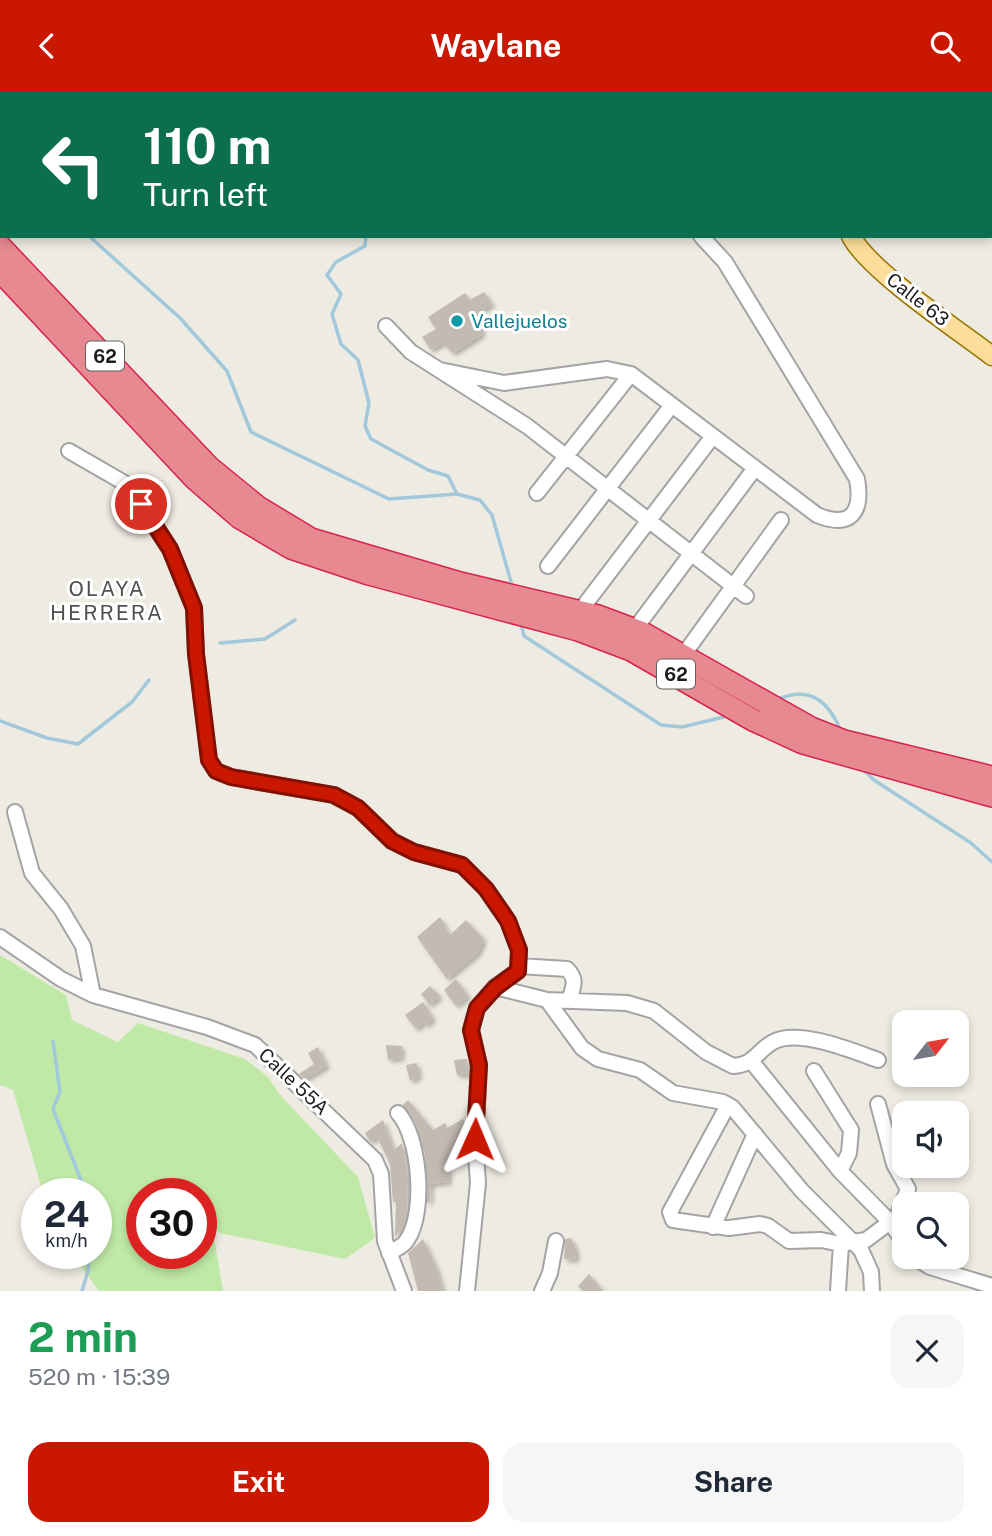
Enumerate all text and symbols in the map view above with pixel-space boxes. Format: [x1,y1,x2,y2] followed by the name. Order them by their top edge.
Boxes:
[28,27,66,65] icon: back
[431,27,561,64] text: Waylane
[926,27,964,65] icon: search
[143,117,271,175] text: 110 m
[28,119,119,210] icon: left
[143,176,268,213] text: Turn left
[882,268,954,330] street label: Calle 63
[471,310,567,332] place label: Vallejuelos
[449,313,465,329] marker: Vallejuelos
[86,341,124,370] road number: 62
[111,474,171,534] pin
[122,485,160,523] icon: arrive
[50,576,164,625] district label: OLAYA HERRERA
[657,659,695,689] road number: 62
[892,1010,970,1087] north arrow
[892,1010,969,1269] map controls
[255,1043,333,1119] street label: Calle 55A
[892,1101,969,1178] button: sound
[438,1102,512,1176] position arrow
[126,1178,217,1269] speed limit sign: 30
[892,1192,969,1269] button: search
[44,1194,89,1235] text: 24
[45,1230,88,1251] text: km/h
[28,1312,138,1361] text: 2 min
[890,1314,964,1388] button: close
[28,1363,170,1390] text: 520 m · 15:39
[28,1442,489,1522] button: Exit
[503,1442,964,1522] button: Share

